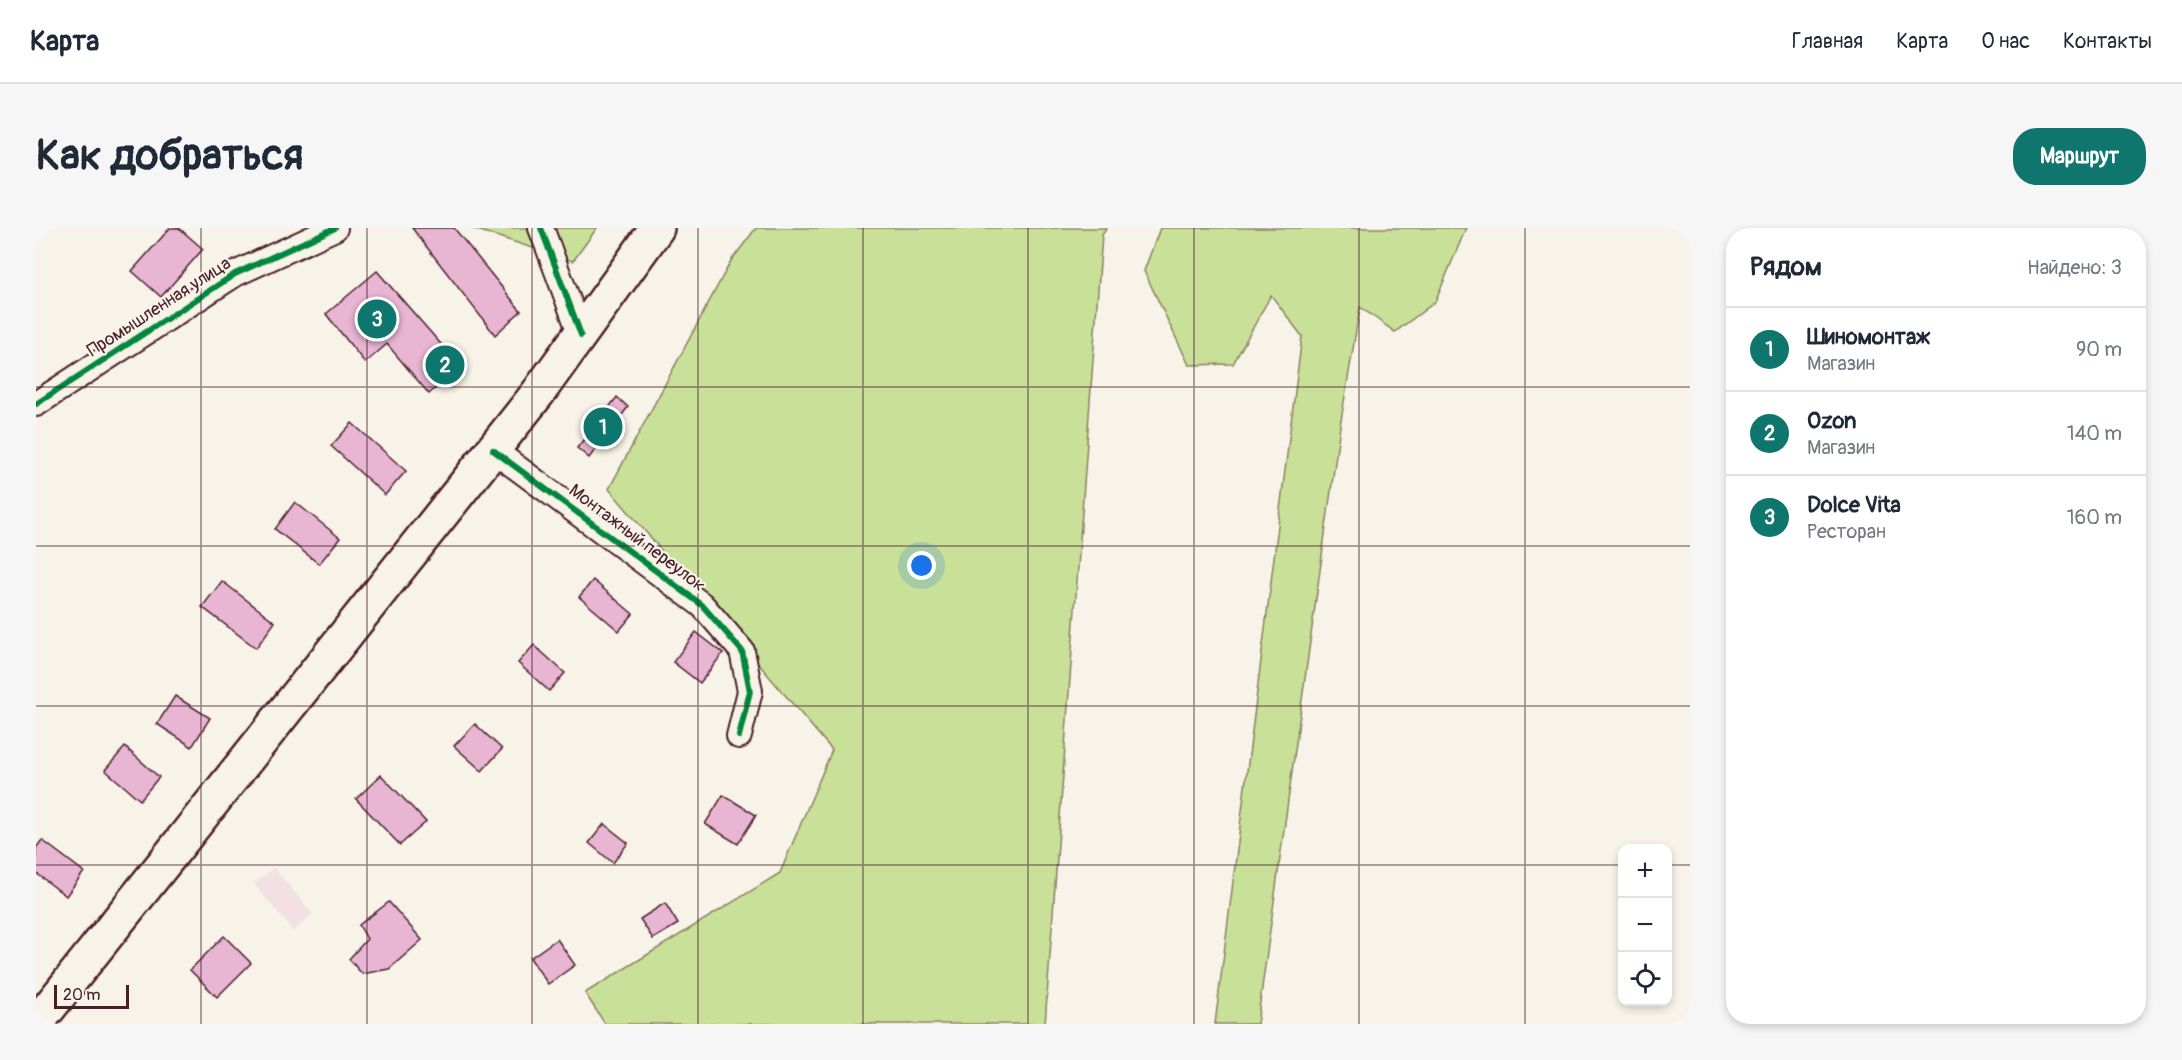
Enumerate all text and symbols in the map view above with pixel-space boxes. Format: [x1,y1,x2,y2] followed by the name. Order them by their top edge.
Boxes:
[30,24,99,59] text: Карта
[1792,28,1863,55] text: Главная
[1896,28,1948,55] text: Карта
[1981,28,2030,55] text: О нас
[2063,28,2152,55] text: Контакты
[2013,128,2146,185] button: Маршрут
[36,130,303,182] text: Как добраться
[1750,251,1822,283] text: Рядом
[83,252,235,362] street label: Промышленная улица
[2027,255,2122,280] text: Найдено: 3
[358,296,396,341] pin: 3
[1807,323,1930,351] text: Шиномонтаж
[1766,337,1773,362] text: 1
[2076,337,2122,362] text: 90 m
[426,342,464,388] pin: 2
[1807,351,1875,376] text: Магазин
[584,404,622,450] pin: 1
[1807,407,1856,435] text: Ozon
[1764,421,1775,446] text: 2
[2067,421,2122,446] text: 140 m
[1807,435,1875,460] text: Магазин
[564,479,710,597] street label: Монтажный переулок
[1807,491,1901,519] text: Dolce Vita
[1764,505,1775,530] text: 3
[2067,505,2122,530] text: 160 m
[1807,519,1886,544] text: Ресторан
[907,551,936,580] your location
[1618,844,1672,1006] map controls
[1618,844,1672,898] button: +
[1618,898,1672,952] button: −
[1618,952,1672,1006] button: locate
[54,982,129,1010] scale bar
[63,985,101,1005] text: 20 m

